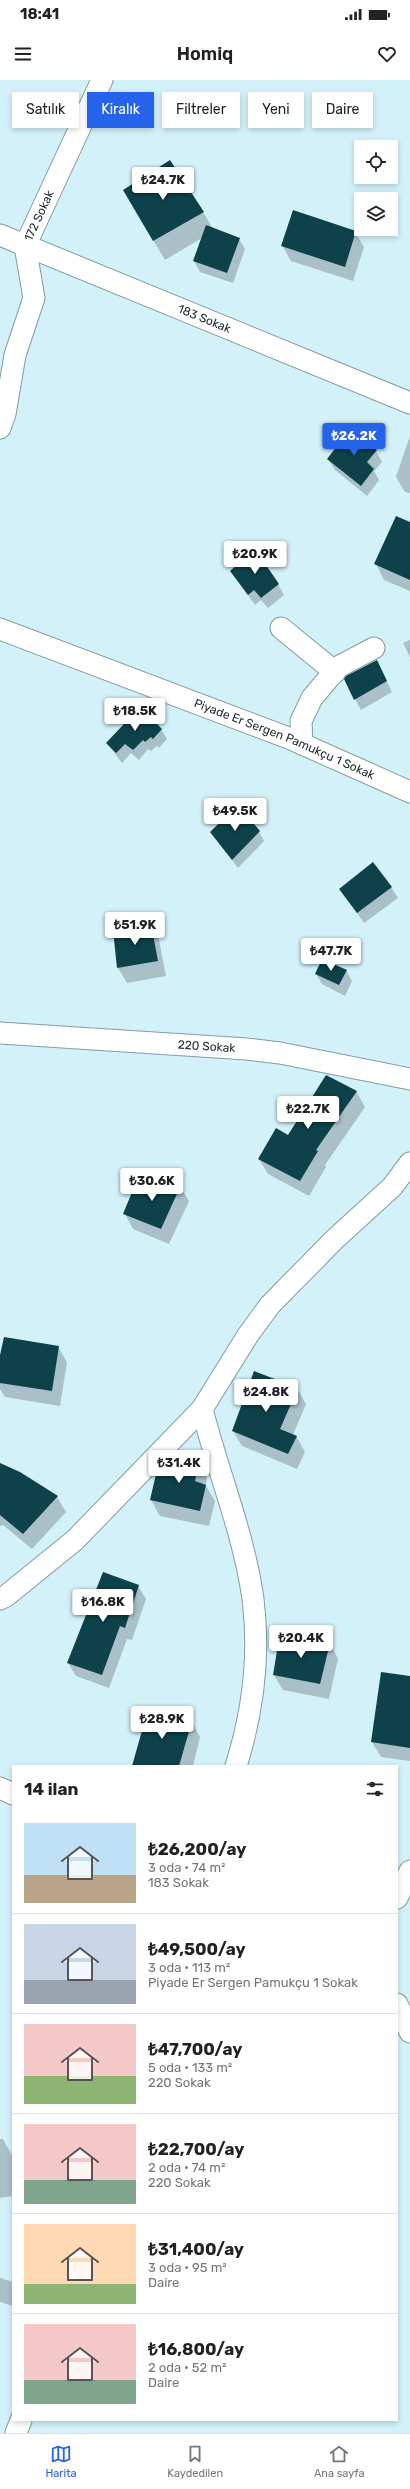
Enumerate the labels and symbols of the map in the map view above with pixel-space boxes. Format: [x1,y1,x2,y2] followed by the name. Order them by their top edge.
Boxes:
[130,167,196,201] pin: ₺24.7K
[21,187,57,243] street label: 172 Sokak
[176,302,234,336] street label: 183 Sokak
[321,423,387,457] pin: ₺26.2K
[222,541,288,575] pin: ₺20.9K
[192,696,378,783] street label: Piyade Er Sergen Pamukçu 1 Sokak
[102,698,168,732] pin: ₺18.5K
[202,798,268,832] pin: ₺49.5K
[102,912,168,946] pin: ₺51.9K
[298,938,364,972] pin: ₺47.7K
[177,1038,237,1055] street label: 220 Sokak
[275,1096,341,1130] pin: ₺22.7K
[119,1168,185,1202] pin: ₺30.6K
[233,1379,299,1413] pin: ₺24.8K
[146,1450,212,1484] pin: ₺31.4K
[70,1589,136,1623] pin: ₺16.8K
[268,1625,334,1659] pin: ₺20.4K
[129,1706,195,1740] pin: ₺28.9K

